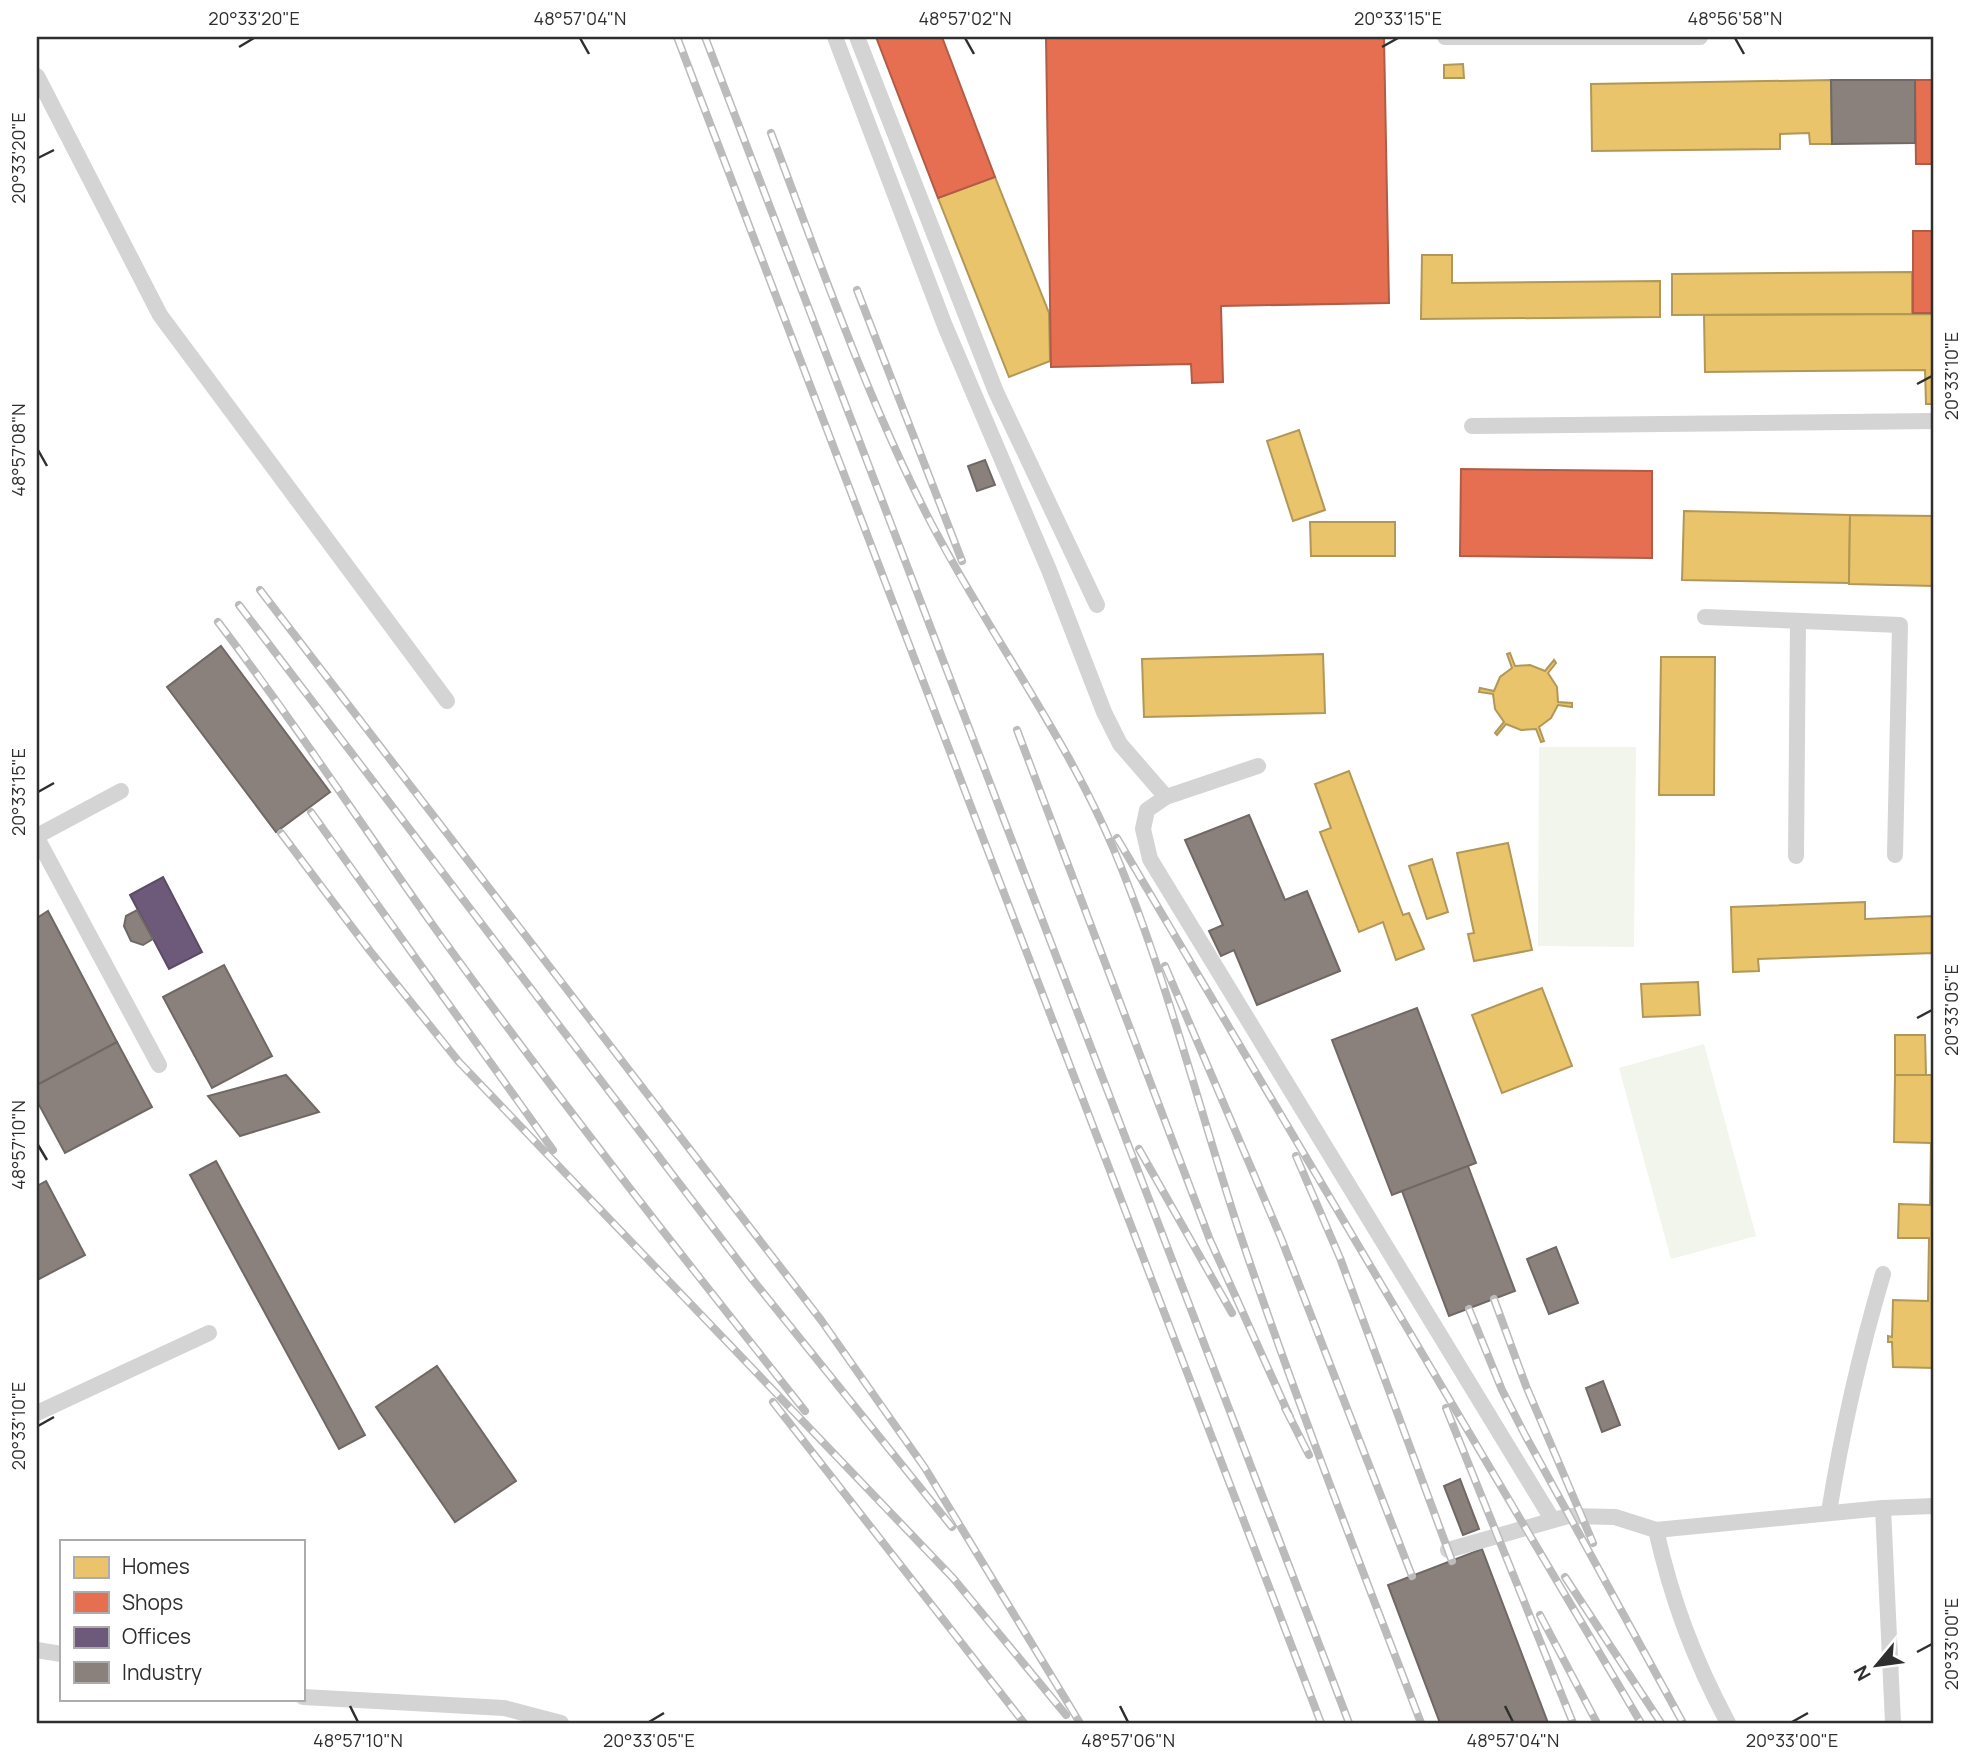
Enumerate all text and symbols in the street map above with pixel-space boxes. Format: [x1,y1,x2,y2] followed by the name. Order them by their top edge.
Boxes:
[208,6,300,30] text: 20°33'20"E
[534,6,626,30] text: 48°57'04"N
[918,6,1012,30] text: 48°57'02"N
[1354,6,1442,30] text: 20°33'15"E
[1688,6,1782,30] text: 48°56'58"N
[6,112,30,204] text: 20°33'20"E
[1939,332,1963,420] text: 20°33'10"E
[6,403,30,497] text: 48°57'08"N
[6,748,30,836] text: 20°33'15"E
[1939,964,1963,1056] text: 20°33'05"E
[6,1100,30,1190] text: 48°57'10"N
[6,1382,30,1470] text: 20°33'10"E
[60,1540,304,1700] legend
[122,1552,190,1580] text: Homes
[122,1588,183,1616] text: Shops
[1939,1598,1963,1690] text: 20°33'00"E
[122,1622,191,1650] text: Offices
[1842,1630,1912,1700] north arrow
[122,1658,202,1686] text: Industry
[1847,1661,1877,1686] text: N
[313,1728,403,1752] text: 48°57'10"N
[603,1728,695,1752] text: 20°33'05"E
[1081,1728,1175,1752] text: 48°57'06"N
[1467,1728,1559,1752] text: 48°57'04"N
[1746,1728,1838,1752] text: 20°33'00"E

